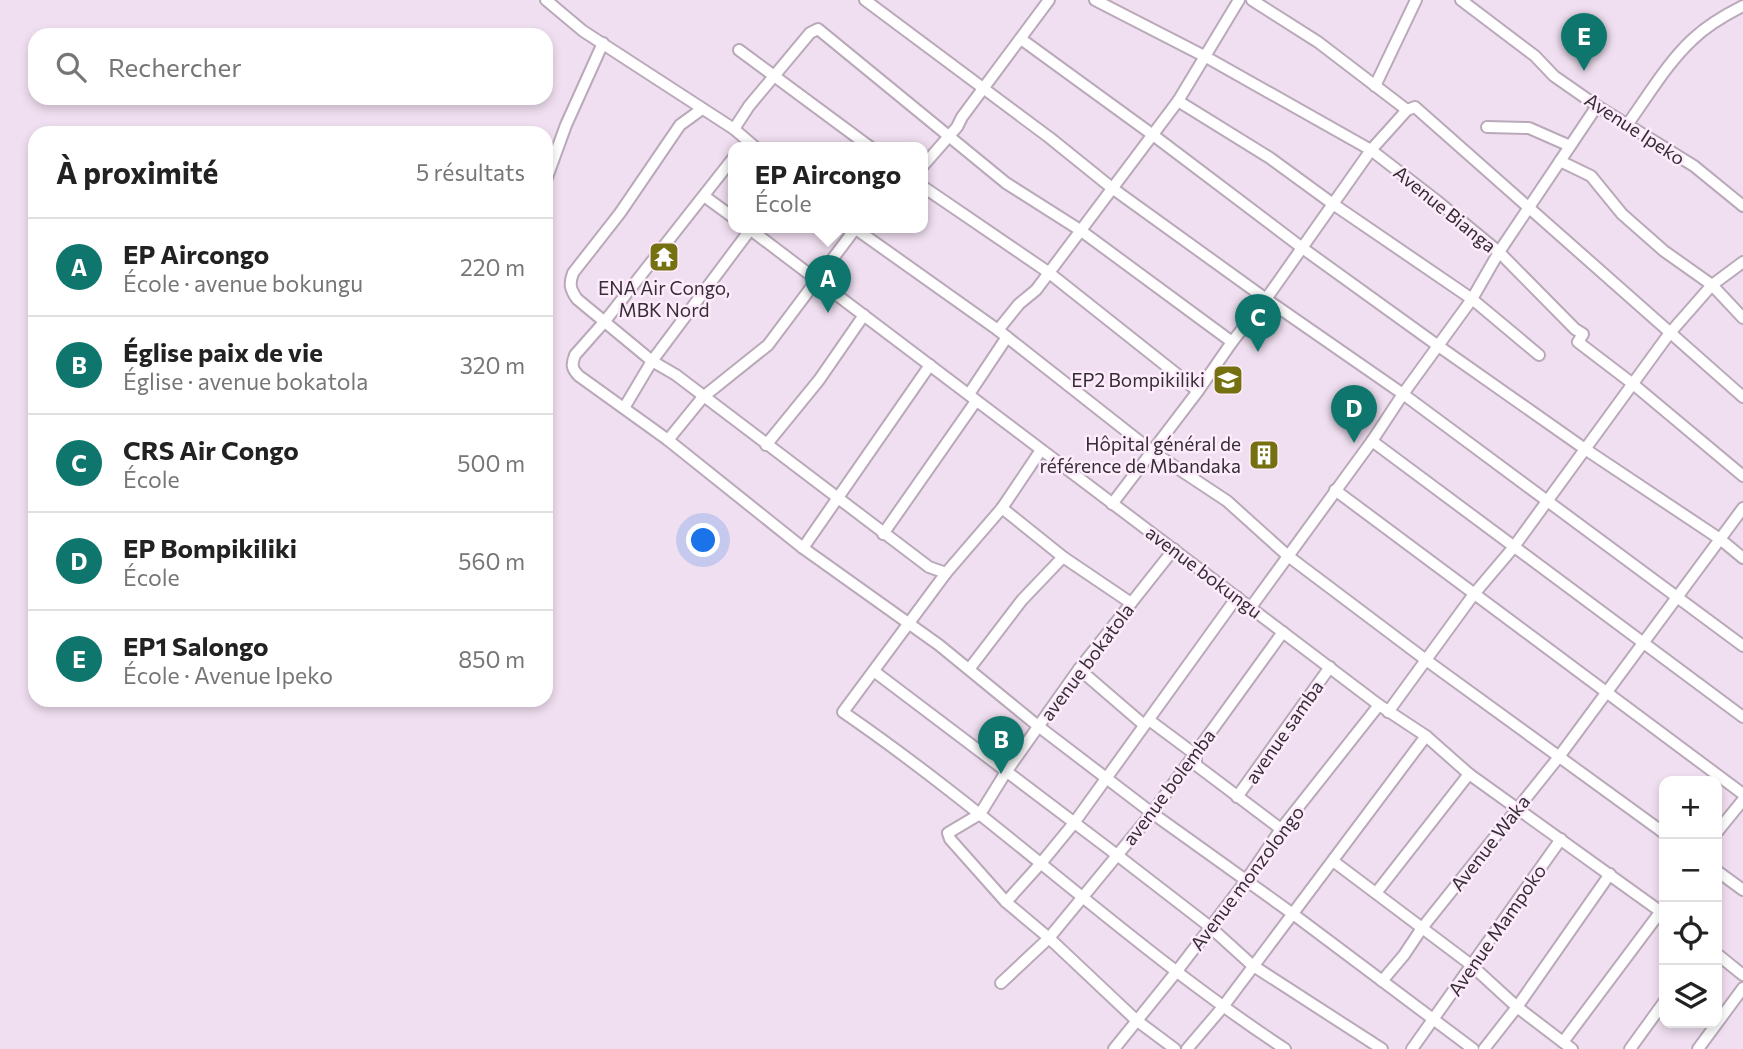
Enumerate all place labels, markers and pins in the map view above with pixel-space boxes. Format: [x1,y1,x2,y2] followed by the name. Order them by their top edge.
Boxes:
[1561,13,1607,71] pin: E
[647,240,681,274] temple icon: ENA Air Congo, MBK Nord
[805,255,851,313] pin: A
[598,276,730,321] place label: ENA Air Congo, MBK Nord
[1235,294,1281,352] pin: C
[1211,363,1245,397] school or university icon: EP2 Bompikiliki
[1071,368,1205,391] place label: EP2 Bompikiliki
[1331,385,1377,443] pin: D
[1040,432,1241,477] place label: Hôpital général de référence de Mbandaka
[1247,438,1281,472] building icon: Hôpital général de référence de Mbandaka
[978,716,1024,774] pin: B

